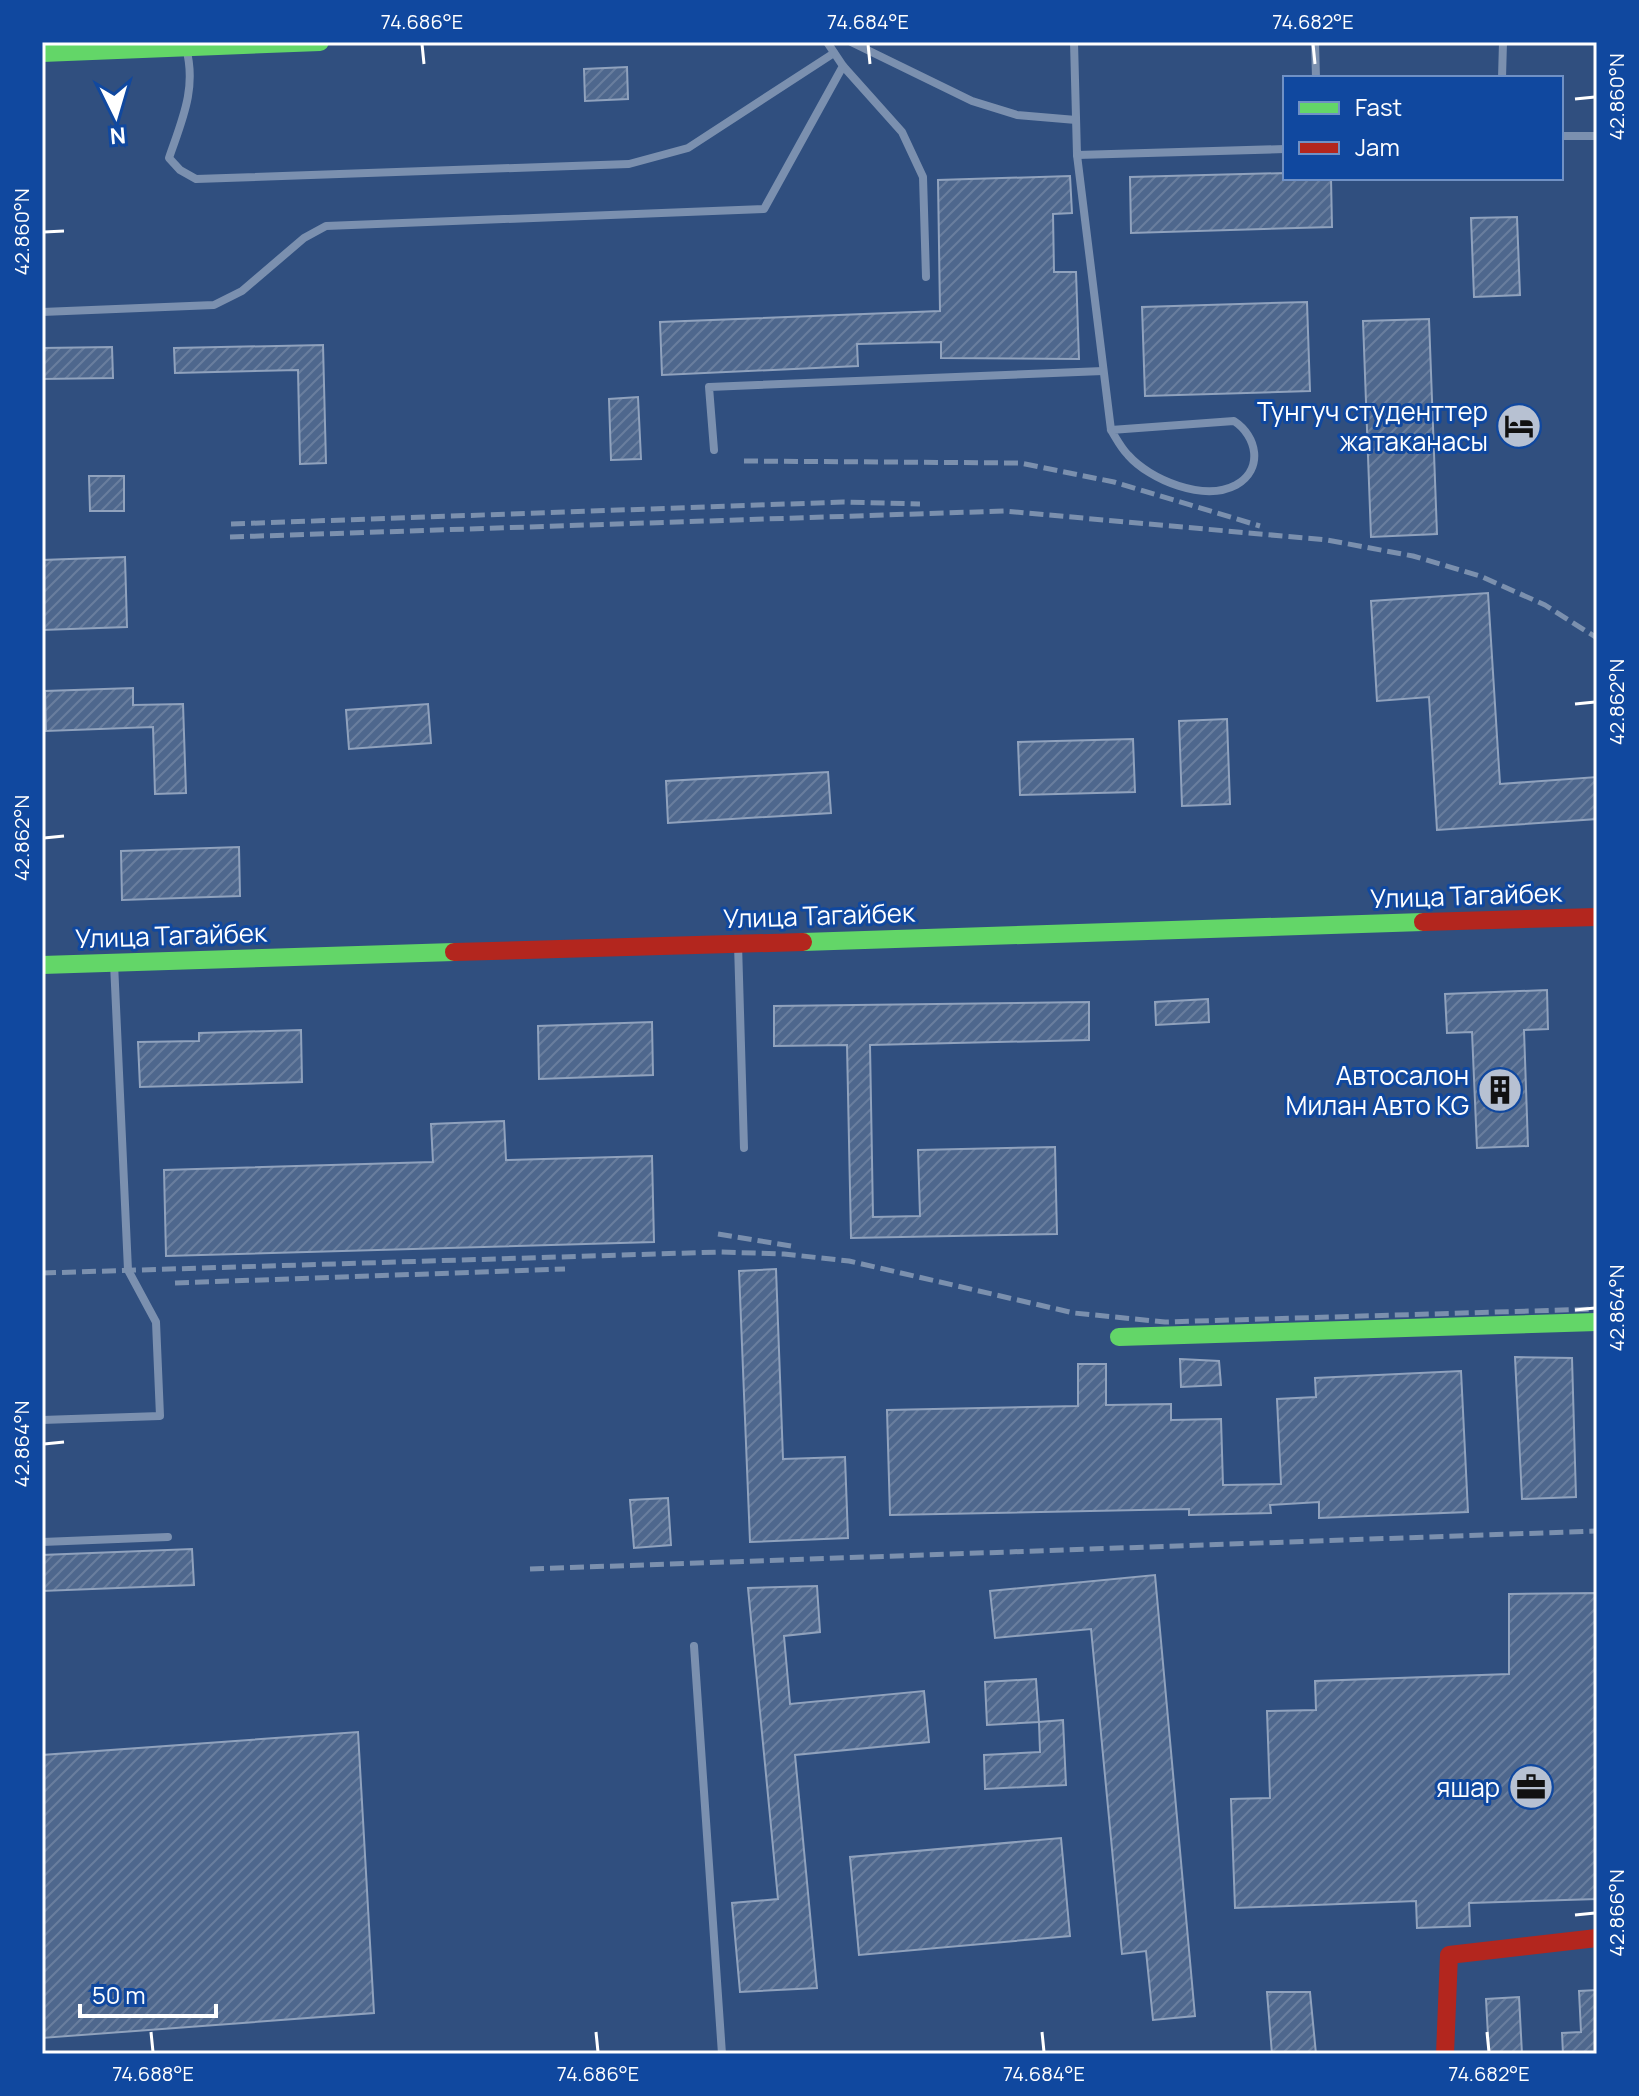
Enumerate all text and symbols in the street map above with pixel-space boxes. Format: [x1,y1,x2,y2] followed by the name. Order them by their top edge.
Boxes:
[381,8,463,35] text: 74.686°E
[827,8,909,35] text: 74.684°E
[1272,8,1354,35] text: 74.682°E
[1603,53,1630,141] text: 42.860°N
[76,76,156,156] north arrow
[1283,76,1563,180] legend
[1355,90,1402,123] text: Fast
[109,120,127,152] text: N
[1355,130,1400,163] text: Jam
[8,188,35,276] text: 42.860°N
[1257,393,1488,459] place label: Тунгуч студенттер жатаканасы
[1495,402,1543,450] hotel icon: Тунгуч студенттер жатаканасы
[1603,659,1630,745] text: 42.862°N
[8,795,35,881] text: 42.862°N
[1370,874,1564,916] street label: Улица Тагайбек
[723,894,917,936] street label: Улица Тагайбек
[75,914,269,956] street label: Улица Тагайбек
[1286,1057,1469,1123] place label: Автосалон Милан Авто KG
[1476,1066,1524,1114] building icon: Автосалон Милан Авто KG
[1603,1265,1630,1351] text: 42.864°N
[8,1401,35,1487] text: 42.864°N
[1507,1763,1555,1811] office icon: яшар
[1436,1769,1500,1805] place label: яшар
[1603,1869,1630,1957] text: 42.866°N
[80,1968,216,2018] scale bar
[92,1978,146,2011] text: 50 m
[112,2060,194,2087] text: 74.688°E
[557,2060,639,2087] text: 74.686°E
[1003,2060,1085,2087] text: 74.684°E
[1448,2060,1530,2087] text: 74.682°E

